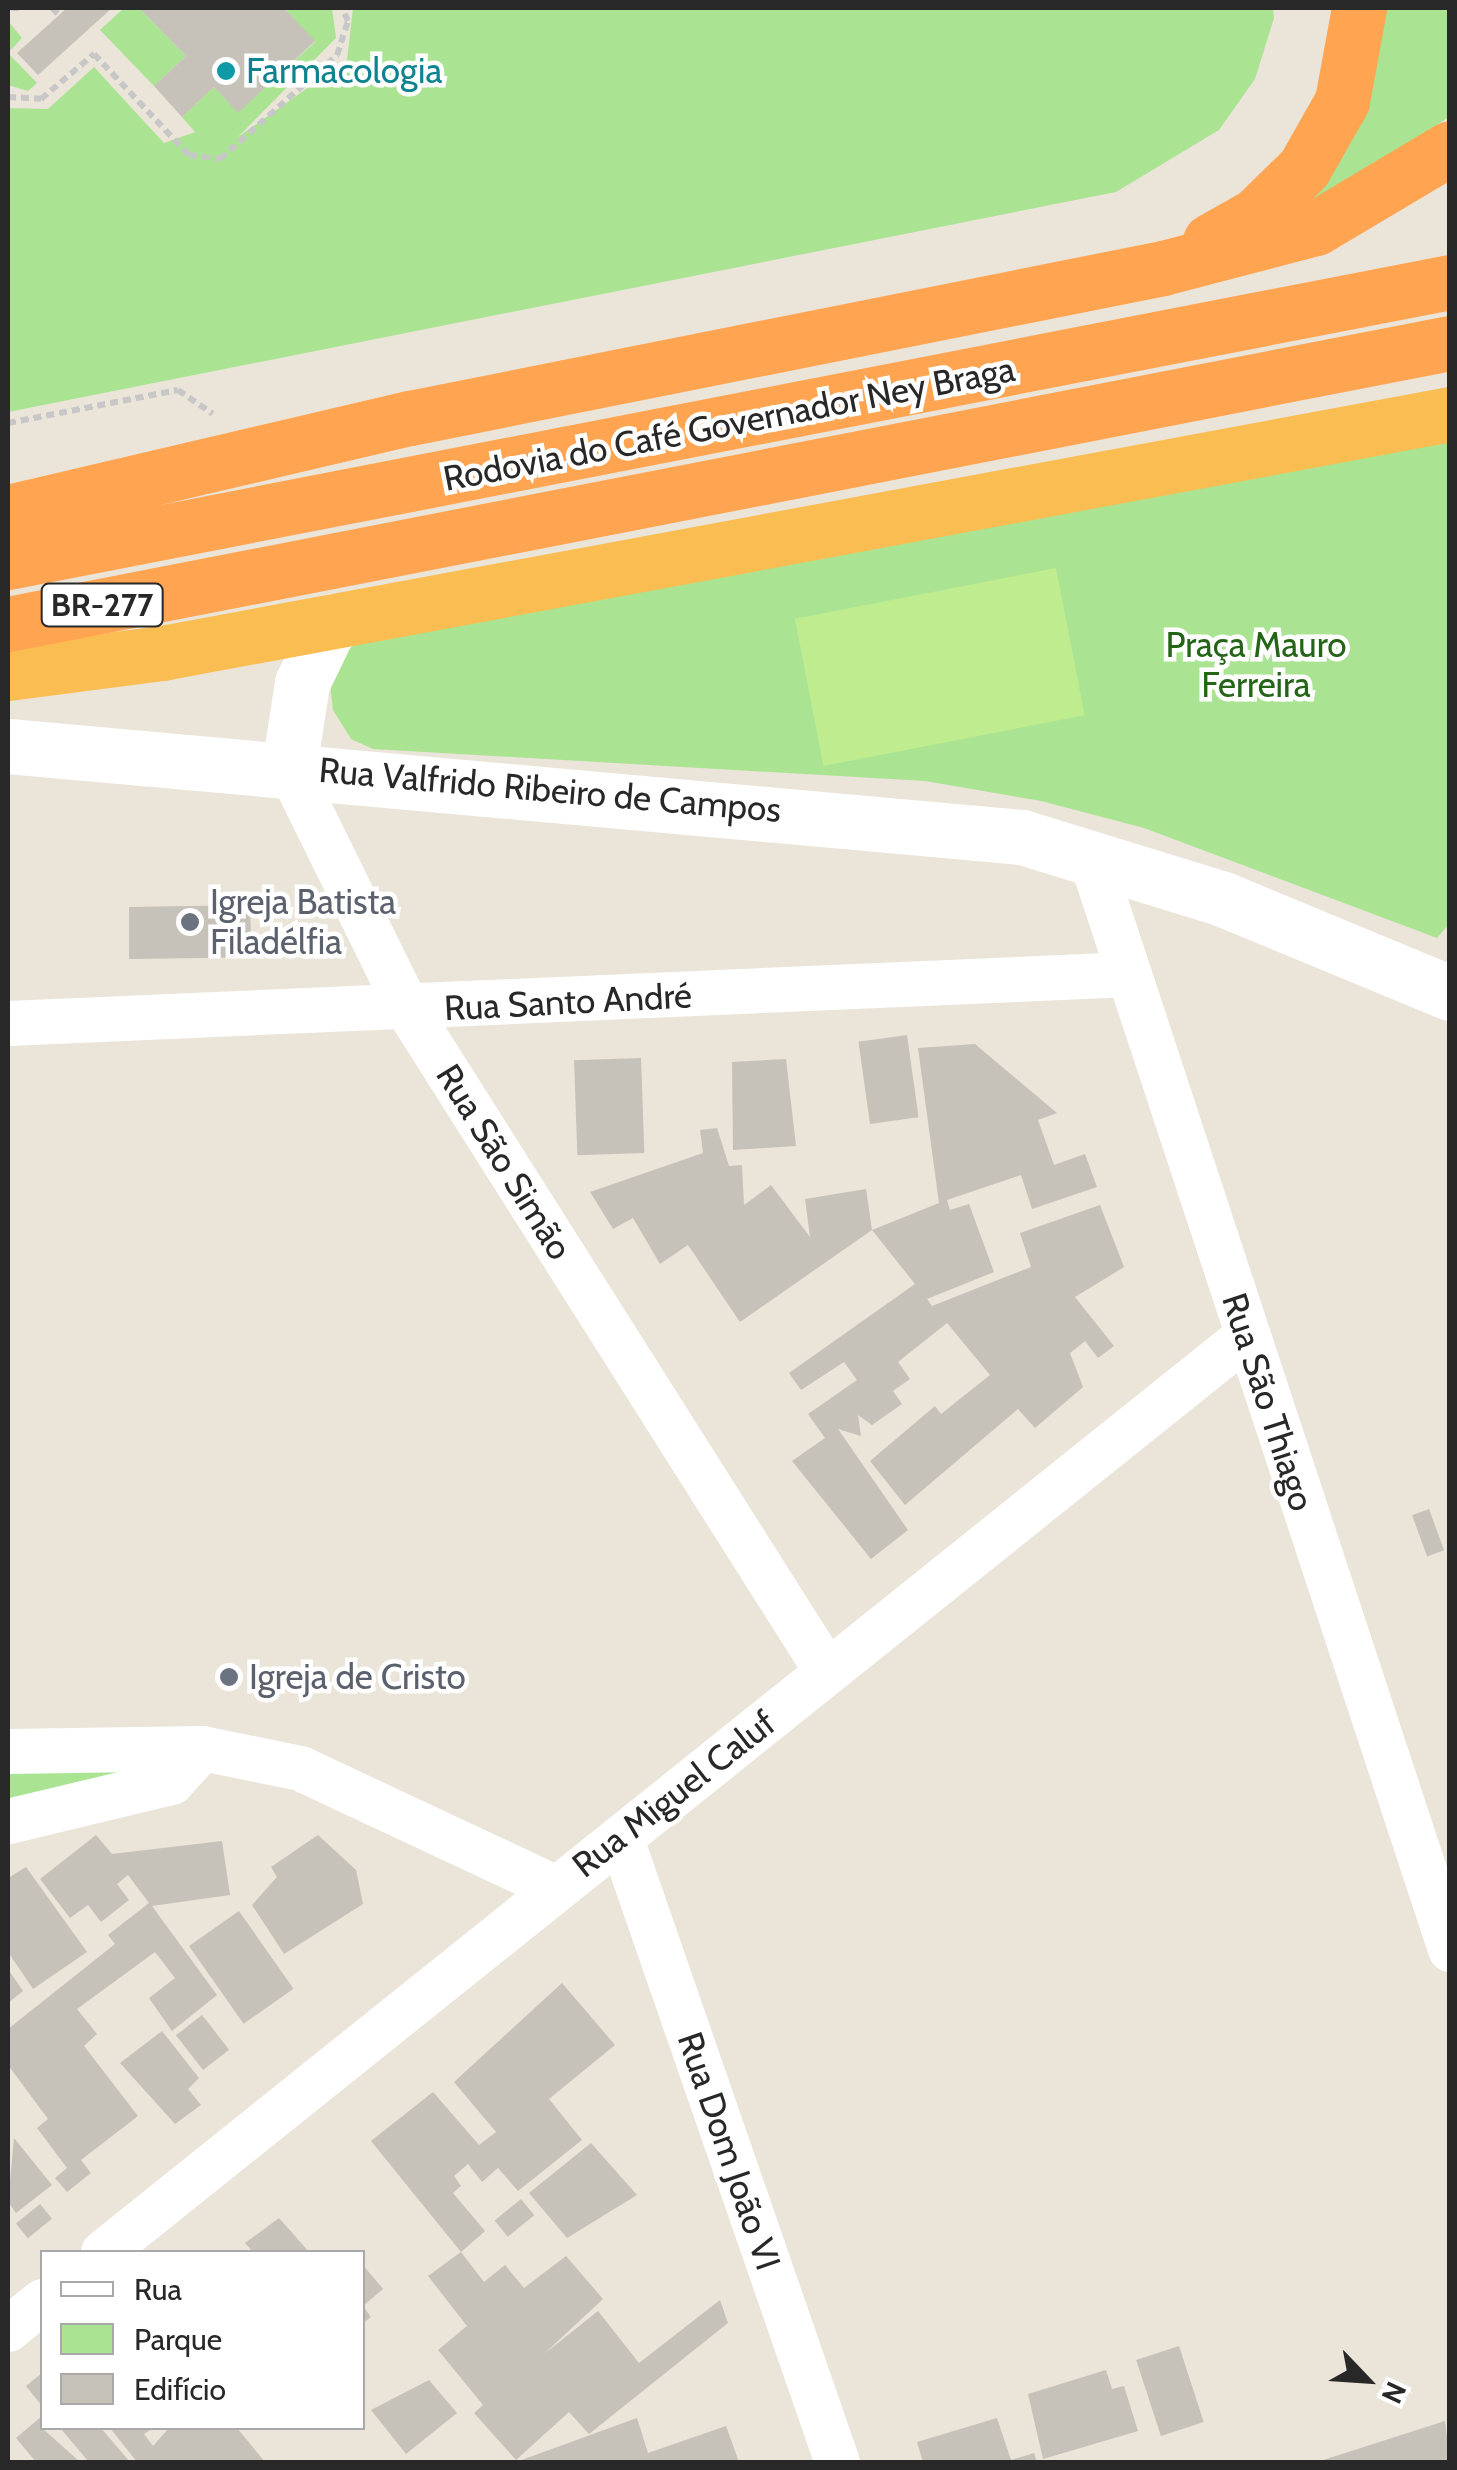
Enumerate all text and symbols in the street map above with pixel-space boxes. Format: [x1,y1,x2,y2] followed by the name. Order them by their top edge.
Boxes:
[246,50,442,92] place label: Farmacologia
[215,60,237,82] marker: Farmacologia
[440,348,1018,500] street label: Rodovia do Café Governador Ney Braga
[39,578,164,632] road number: BR-277
[1165,624,1347,706] park label: Praça Mauro Ferreira
[317,749,783,831] street label: Rua Valfrido Ribeiro de Campos
[210,881,396,963] place label: Igreja Batista Filadélfia
[179,911,201,933] marker: Igreja Batista Filadélfia
[443,975,693,1029] street label: Rua Santo André
[427,1057,581,1267] street label: Rua São Simão
[1213,1288,1323,1516] street label: Rua São Thiago
[249,1656,466,1698] place label: Igreja de Cristo
[218,1666,240,1688] marker: Igreja de Cristo
[564,1702,784,1886] street label: Rua Miguel Caluf
[669,2027,789,2275] street label: Rua Dom João VI
[40,2250,365,2430] legend
[134,2271,182,2308] text: Rua
[134,2321,222,2358] text: Parque
[1317,2330,1417,2430] north arrow
[134,2371,226,2408] text: Edifício
[1375,2377,1414,2409] text: N

